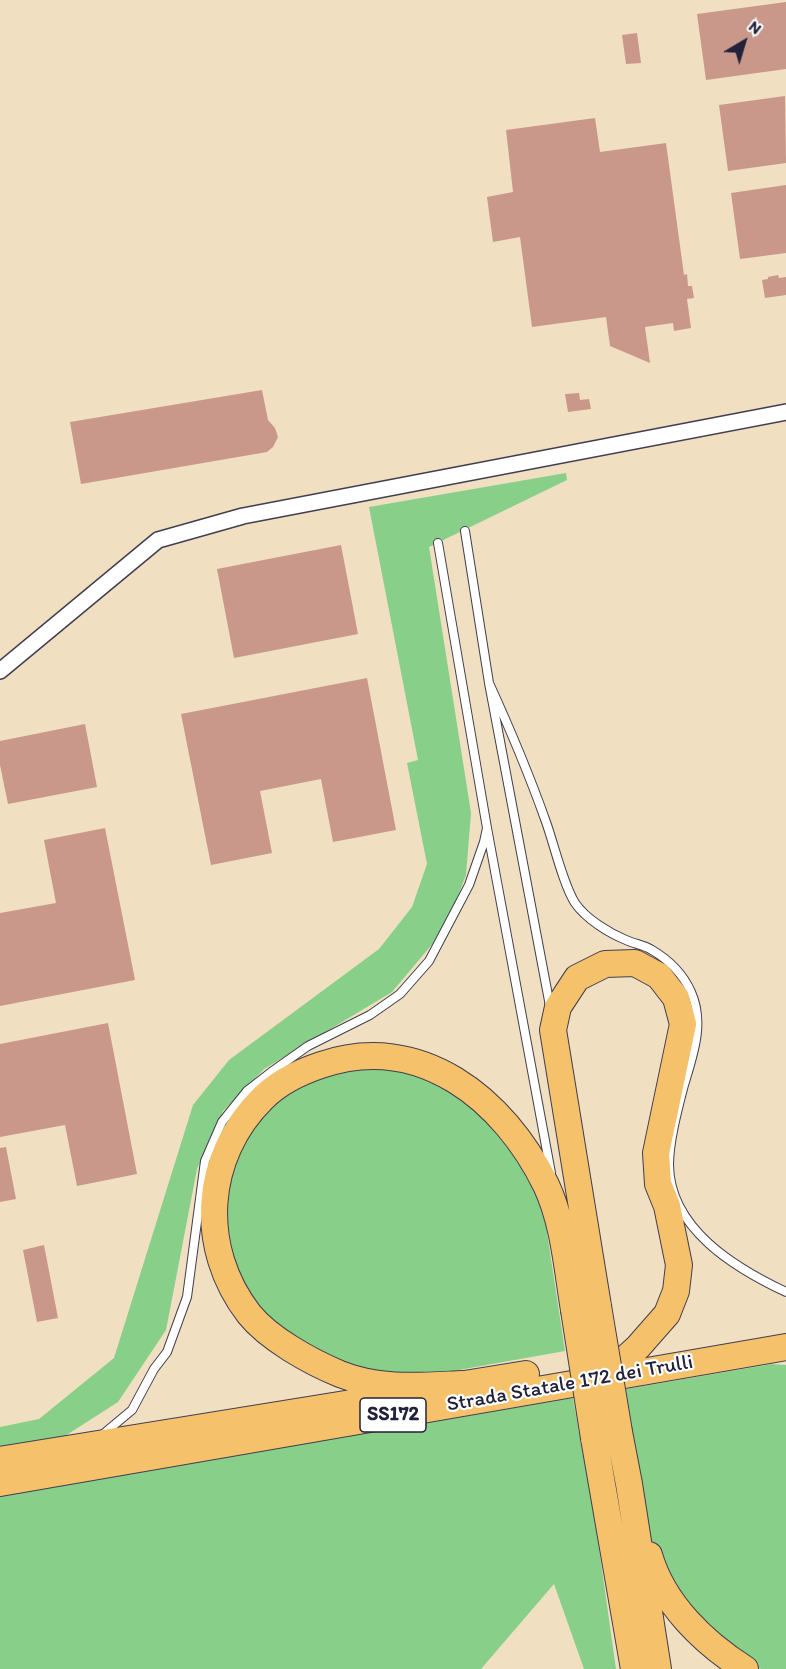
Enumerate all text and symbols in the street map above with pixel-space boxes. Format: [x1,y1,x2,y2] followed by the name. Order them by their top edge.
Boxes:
[714,12,774,72] north arrow
[745,17,765,38] text: N
[445,1350,695,1418] street label: Strada Statale 172 dei Trulli
[360,1398,426,1432] road number: SS172

